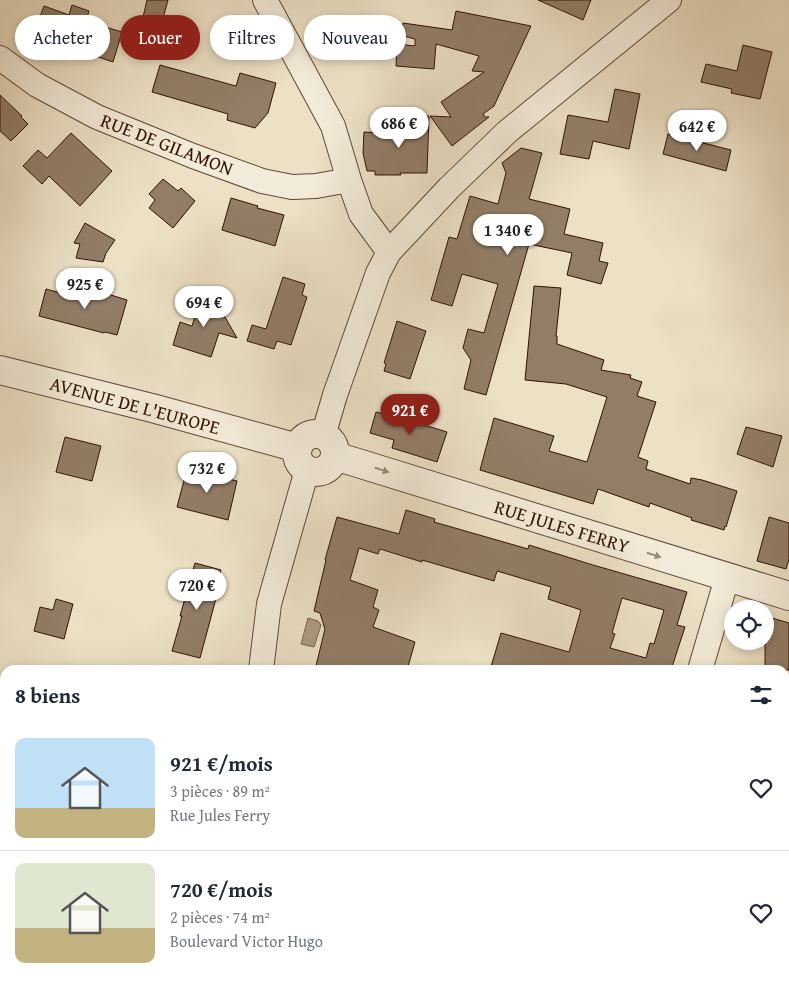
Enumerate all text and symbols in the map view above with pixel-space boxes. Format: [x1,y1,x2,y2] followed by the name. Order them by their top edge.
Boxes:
[15,15,110,60] chip: Acheter
[120,15,200,60] chip: Louer
[210,15,294,60] chip: Filtres
[304,15,406,60] chip: Nouveau
[97,106,237,182] street label: RUE DE GILAMON
[364,106,434,149] pin: 686 €
[662,110,732,152] pin: 642 €
[381,111,417,135] text: 686 €
[679,114,715,138] text: 642 €
[462,214,554,256] pin: 1 340 €
[484,218,532,242] text: 1 340 €
[50,268,120,310] pin: 925 €
[67,272,103,296] text: 925 €
[169,286,239,328] pin: 694 €
[186,290,222,314] text: 694 €
[47,369,223,441] street label: AVENUE DE L'EUROPE
[375,394,445,436] pin: 921 €
[392,398,428,422] text: 921 €
[172,452,242,494] pin: 732 €
[189,456,225,480] text: 732 €
[374,467,389,475] one-way arrow
[491,492,634,560] street label: RUE JULES FERRY
[646,551,661,559] one-way arrow
[162,568,232,611] pin: 720 €
[179,573,215,597] text: 720 €
[724,600,774,650] map controls
[724,600,774,650] button: locate
[15,680,80,711] text: 8 biens
[747,681,775,709] icon: filters
[170,748,273,779] text: 921 €/mois
[55,758,115,818] icon: home
[747,774,775,802] icon: heart
[170,779,270,803] text: 3 pièces · 89 m²
[170,803,270,827] text: Rue Jules Ferry
[170,874,273,905] text: 720 €/mois
[55,883,115,943] icon: home
[747,899,775,927] icon: heart
[170,905,270,929] text: 2 pièces · 74 m²
[170,929,323,953] text: Boulevard Victor Hugo

